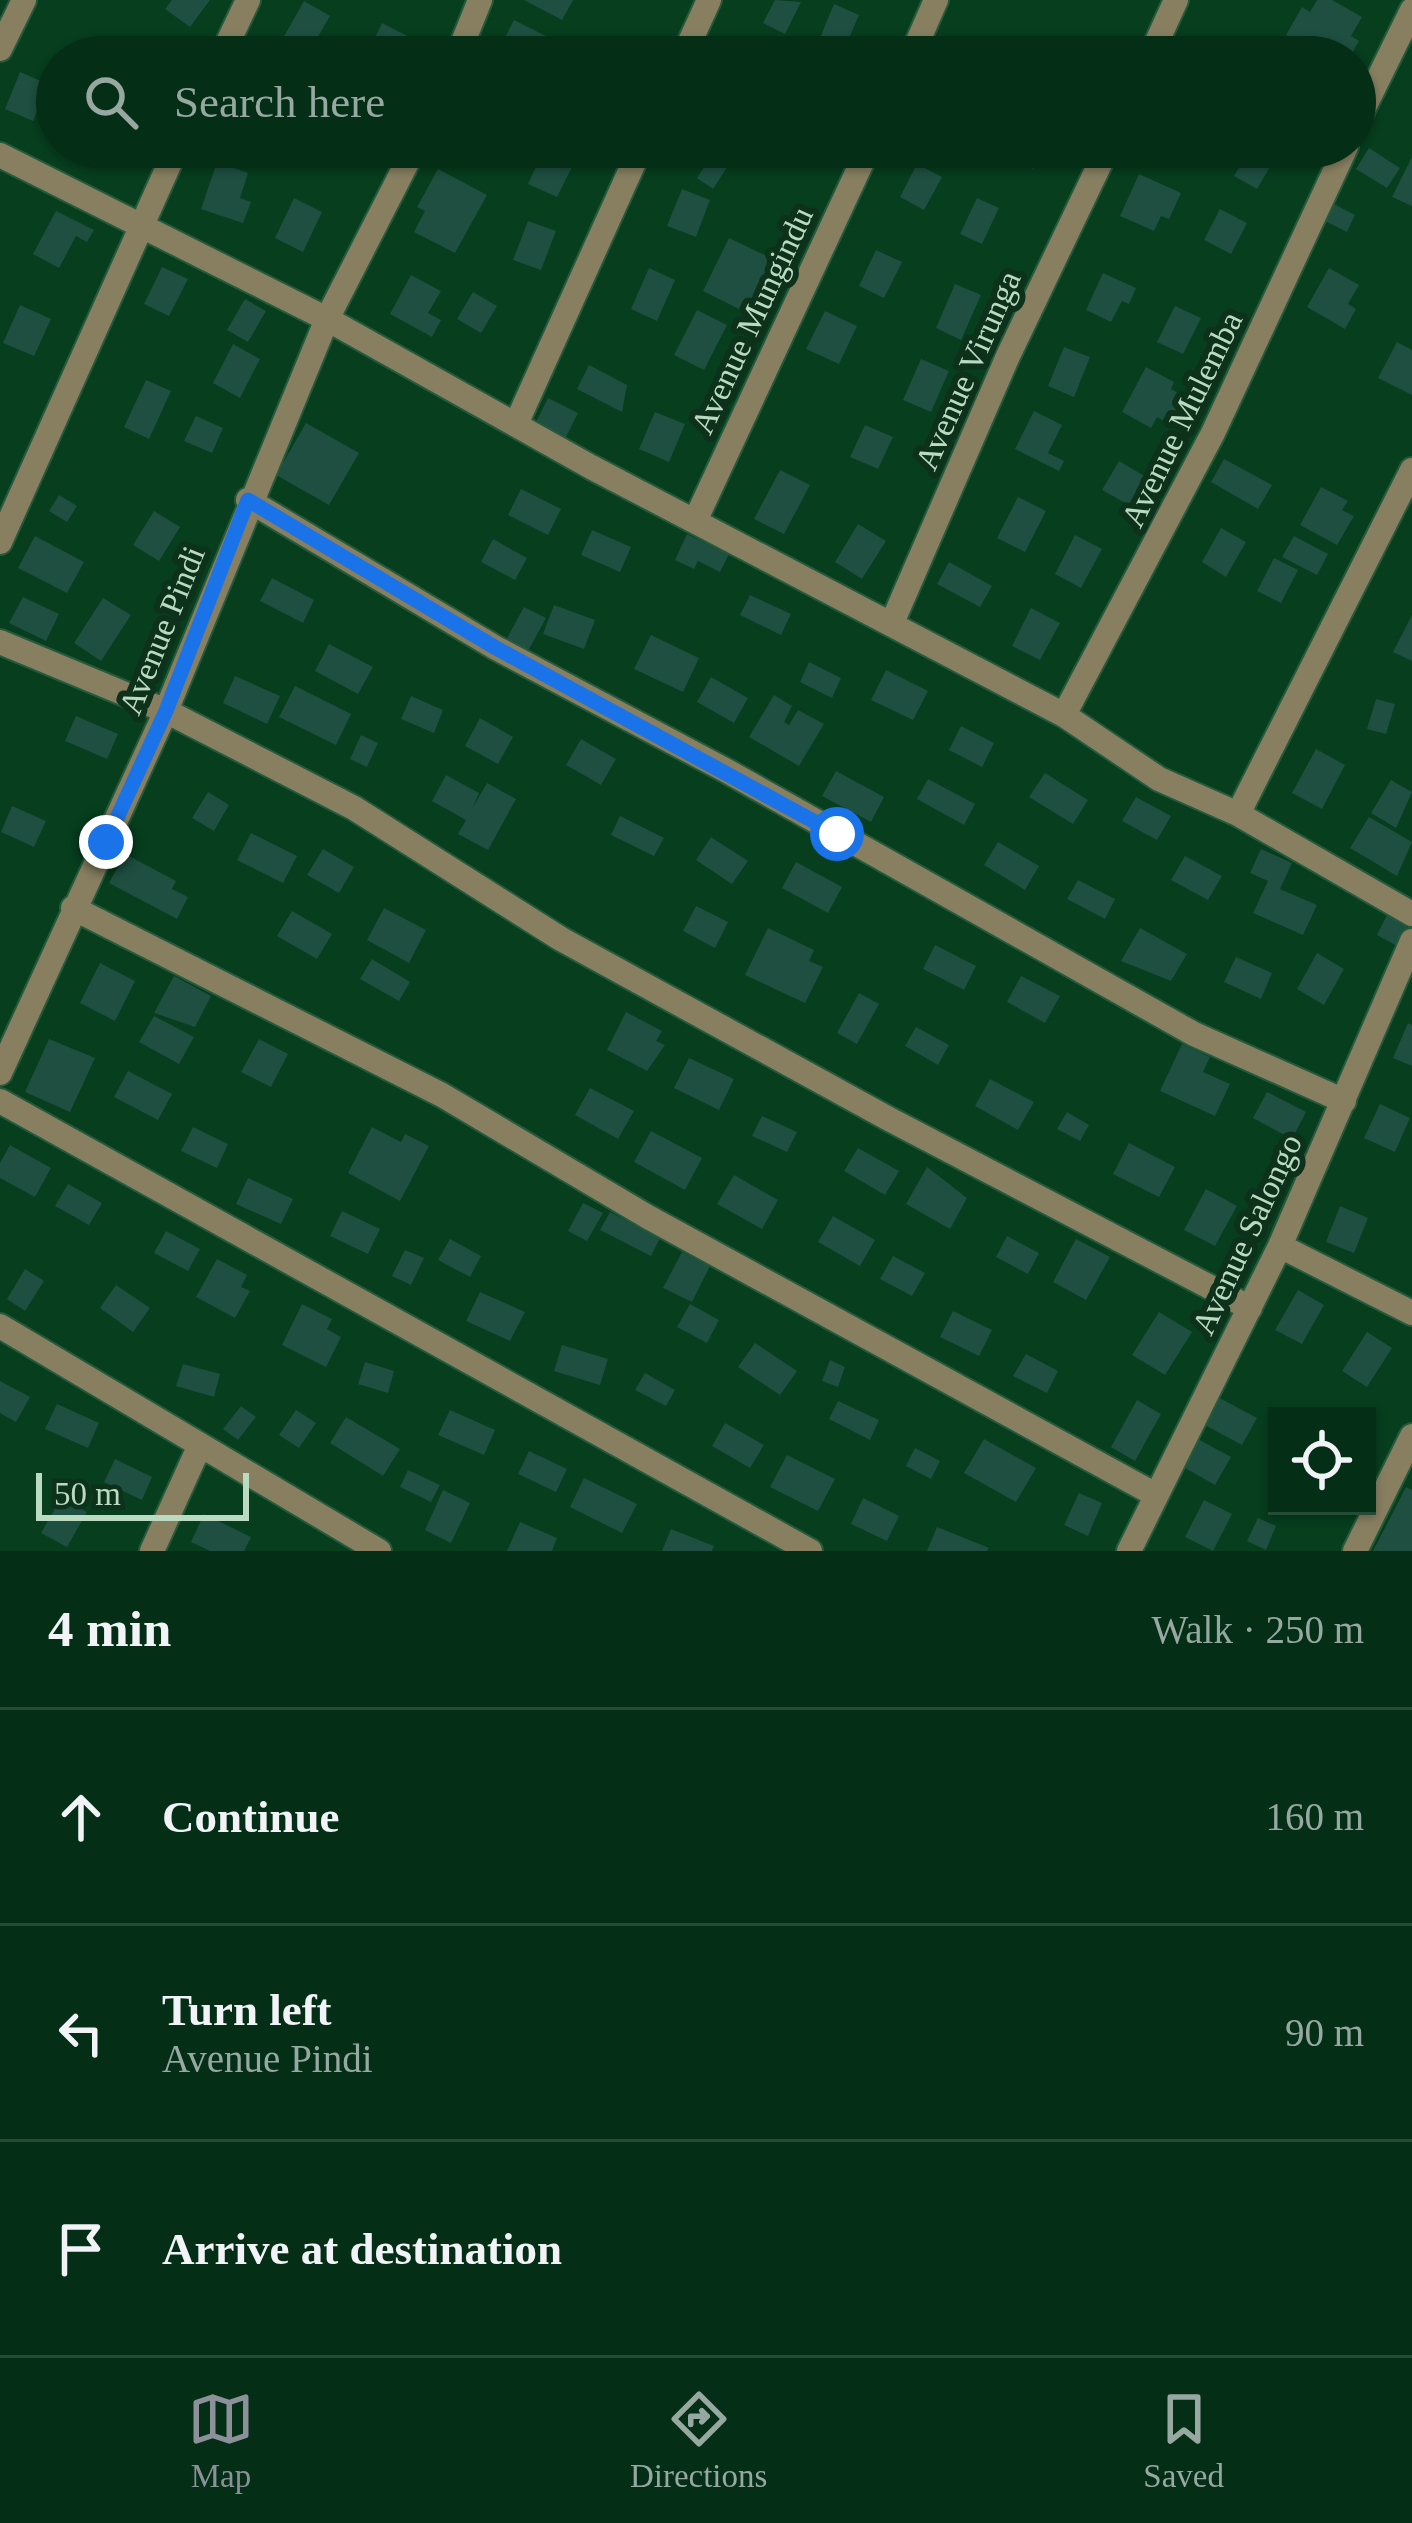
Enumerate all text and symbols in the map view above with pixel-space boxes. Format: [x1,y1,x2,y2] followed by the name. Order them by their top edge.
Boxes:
[36,36,1376,168] search box
[78,69,144,135] icon: search
[174,77,385,127] text: Search here
[684,201,820,439] street label: Avenue Mungindu
[908,265,1028,475] street label: Avenue Virunga
[1114,306,1250,533] street label: Avenue Mulemba
[112,541,212,720] street label: Avenue Pindi
[810,807,864,861] route start
[79,815,133,869] route end
[1185,1129,1309,1340] street label: Avenue Salongo
[1268,1407,1376,1515] map controls
[1268,1407,1376,1515] button: locate
[36,1467,249,1520] scale bar
[54,1476,121,1512] text: 50 m
[48,1601,171,1657] text: 4 min
[1152,1608,1364,1651] text: Walk · 250 m
[48,1784,114,1850] icon: ahead
[162,1792,340,1842] text: Continue
[1265,1795,1364,1838] text: 160 m
[162,1985,332,2035] text: Turn left
[48,2000,114,2066] icon: left
[1285,2011,1364,2054] text: 90 m
[162,2037,373,2080] text: Avenue Pindi
[48,2216,114,2282] icon: arrive
[162,2224,562,2274] text: Arrive at destination
[188,2386,254,2495] tab: Map
[630,2386,767,2495] tab: Directions
[1143,2386,1224,2495] tab: Saved

